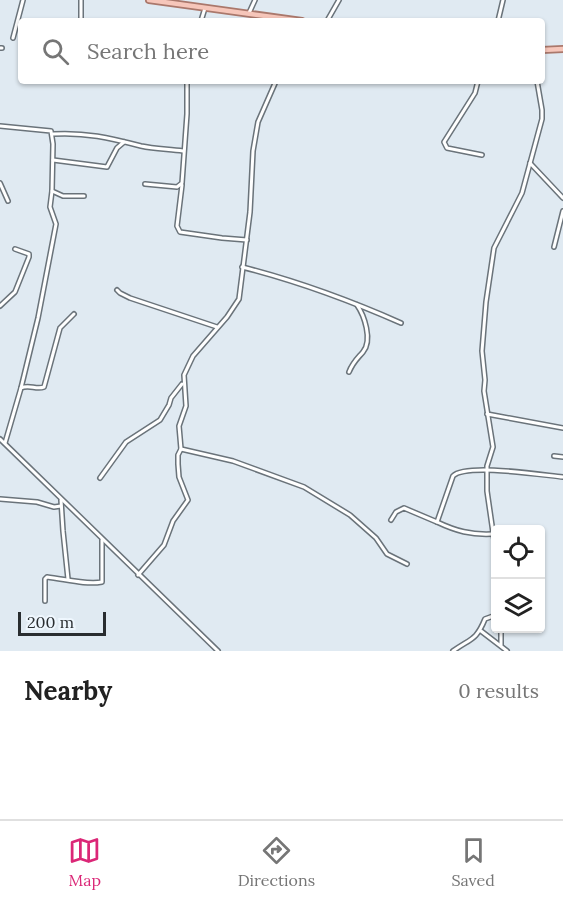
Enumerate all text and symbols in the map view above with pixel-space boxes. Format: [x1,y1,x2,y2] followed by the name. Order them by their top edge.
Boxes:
[18,18,545,84] search box
[39,35,72,68] icon: search
[87,37,209,65] text: Search here
[491,525,545,633] map controls
[491,525,545,579] button: locate
[491,579,545,633] button: layers
[18,609,106,636] scale bar
[27,612,74,632] text: 200 m
[24,674,112,707] text: Nearby
[458,678,539,703] text: 0 results
[68,834,101,890] tab: Map
[238,834,315,890] tab: Directions
[451,834,495,890] tab: Saved

